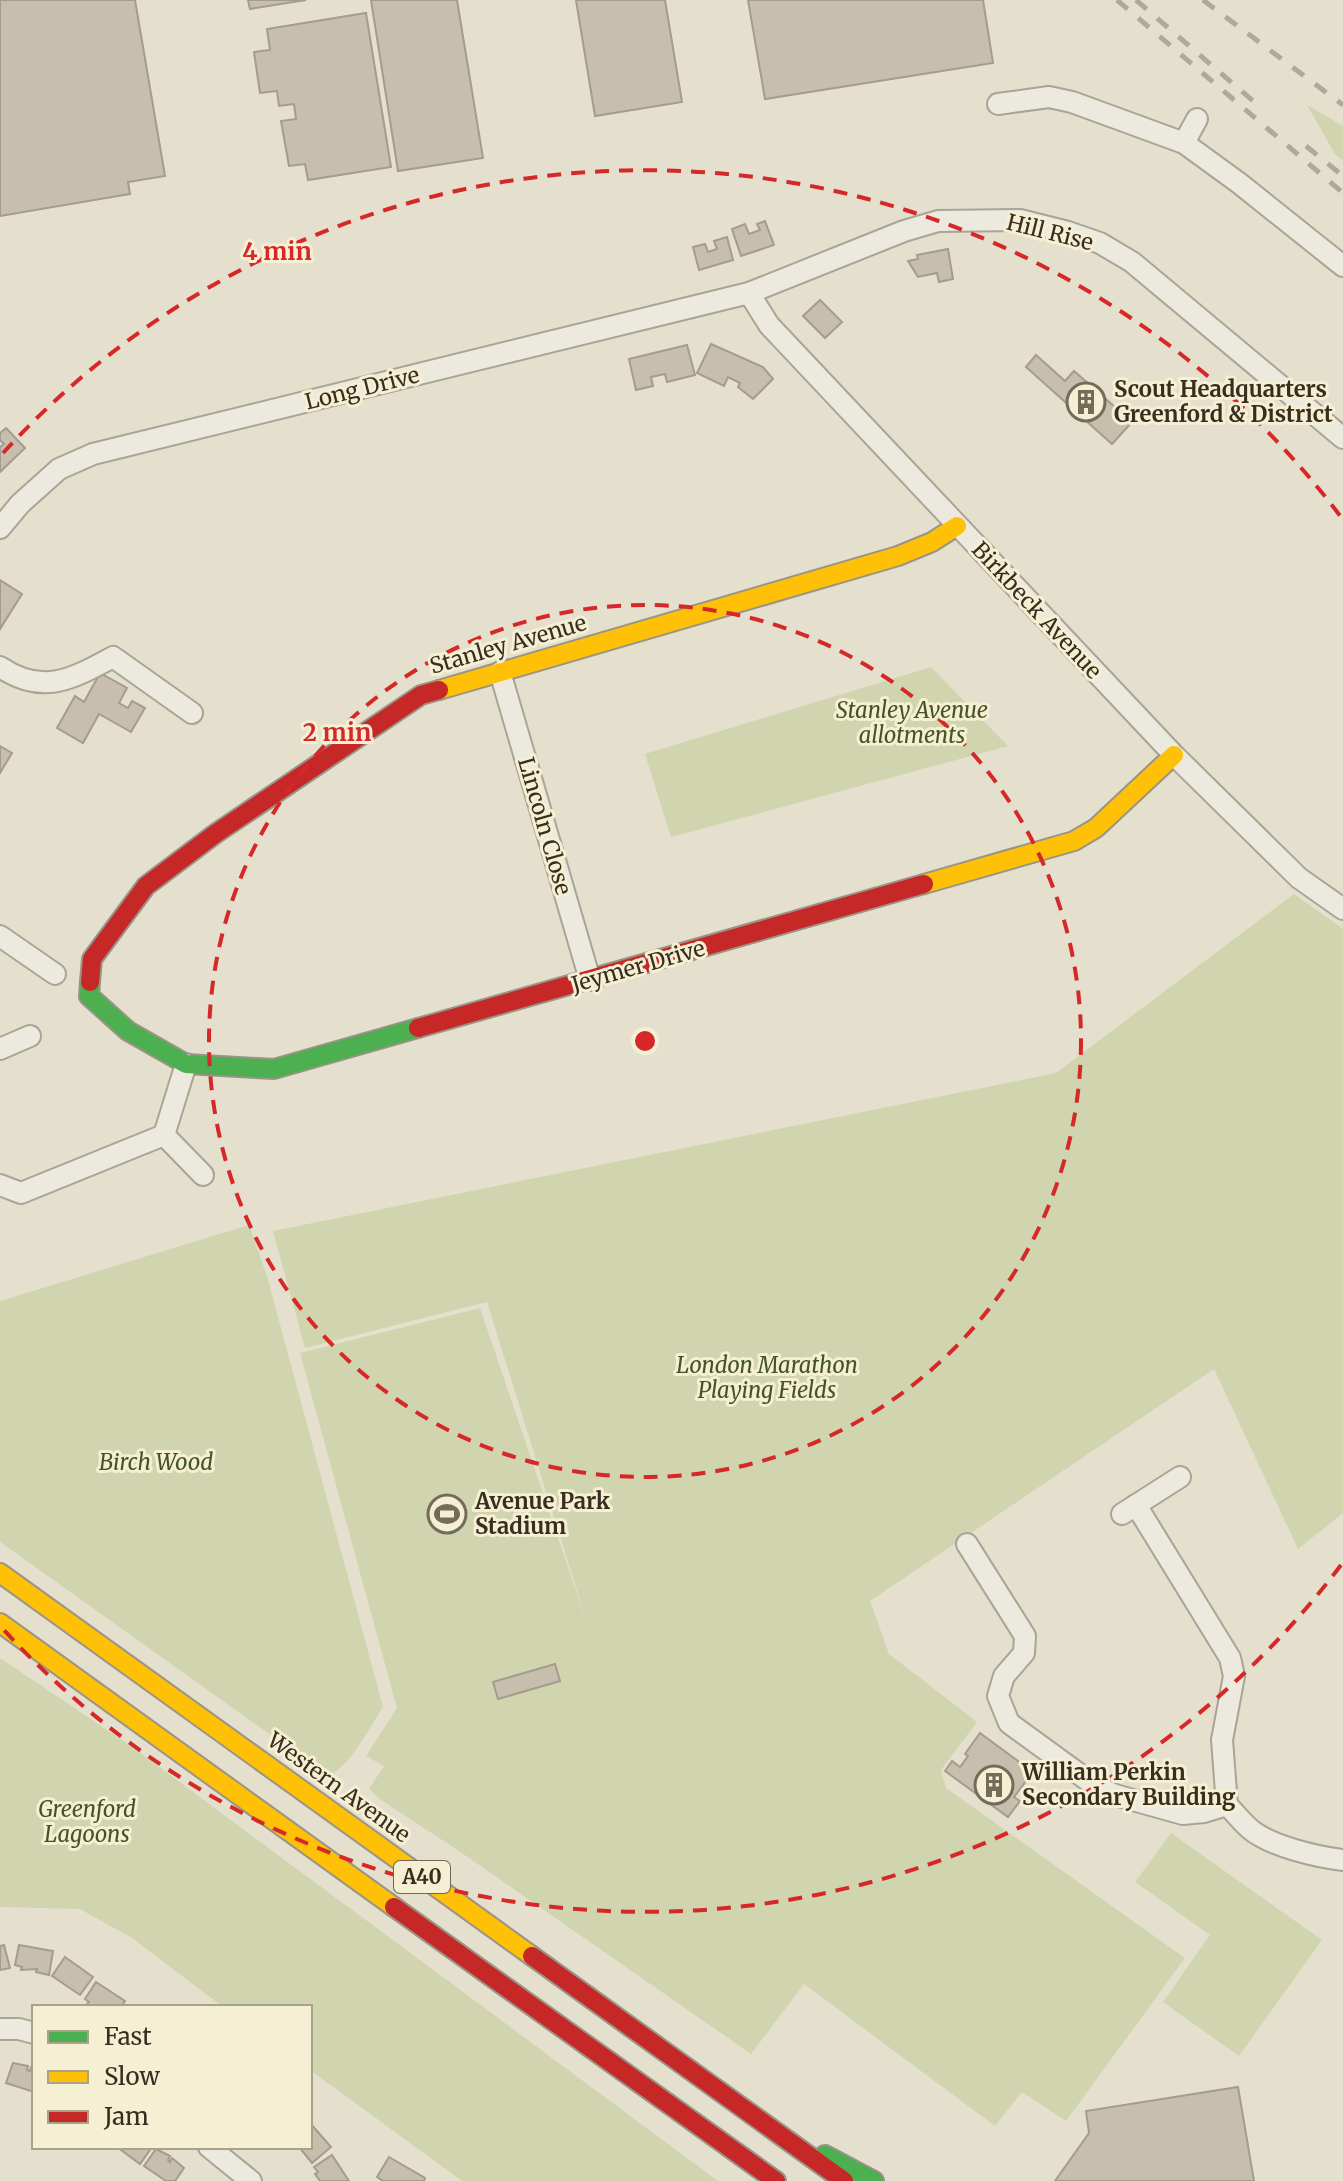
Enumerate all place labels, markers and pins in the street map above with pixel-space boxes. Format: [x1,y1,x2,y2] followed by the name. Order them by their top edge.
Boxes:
[1114,375,1333,428] place label: Scout Headquarters Greenford & District
[1065,381,1107,423] building icon: Scout Headquarters Greenford & District
[631,1027,659,1055] centre of rings
[474,1487,611,1540] place label: Avenue Park Stadium
[426,1493,468,1535] sports icon: Avenue Park Stadium
[1021,1758,1236,1811] place label: William Perkin Secondary Building
[973,1764,1015,1806] building icon: William Perkin Secondary Building

